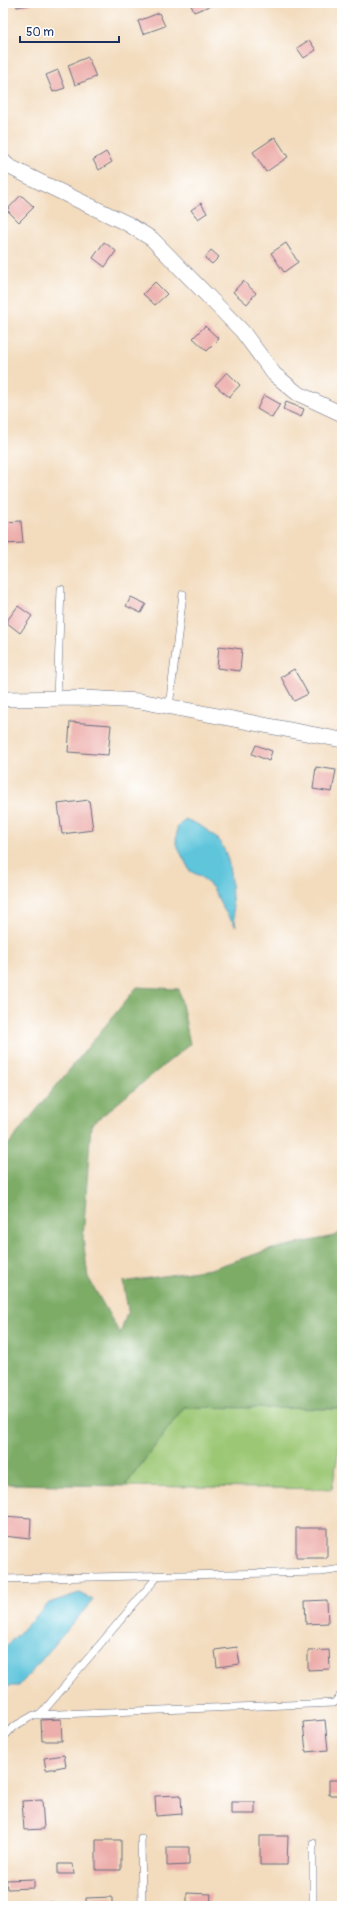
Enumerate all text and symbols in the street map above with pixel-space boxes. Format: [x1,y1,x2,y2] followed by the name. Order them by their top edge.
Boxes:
[20,18,119,44] scale bar
[26,25,54,40] text: 50 m

